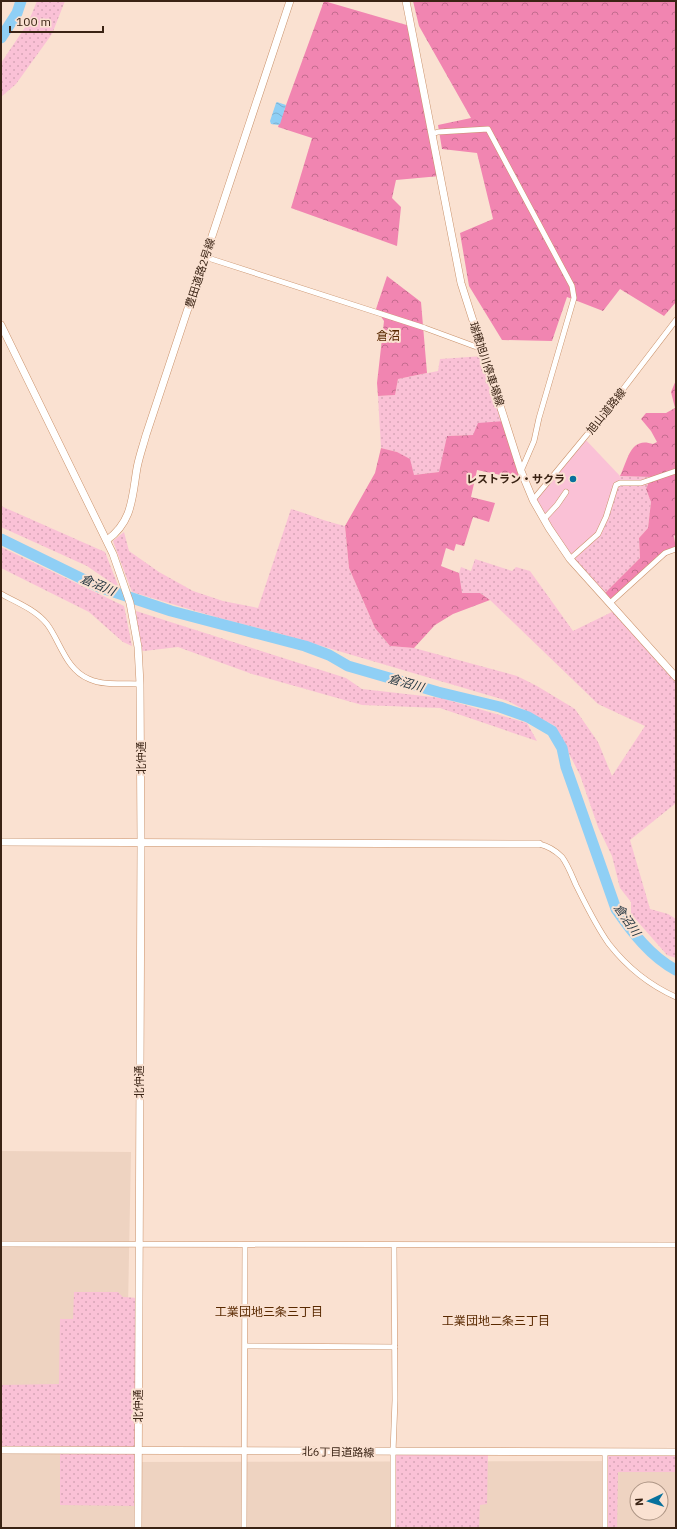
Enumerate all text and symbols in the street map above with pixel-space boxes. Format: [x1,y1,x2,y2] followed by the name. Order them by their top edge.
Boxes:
[10,8,103,34] scale bar
[16,14,51,29] text: 100 m
[182,236,218,310] street label: 豊田道路2号線
[467,320,507,408] street label: 瑞穂旭川停車場線
[376,328,400,343] district label: 倉沼
[583,385,629,437] street label: 旭山道路線
[466,472,565,486] place label: レストラン・サクラ
[568,474,578,484] marker: レストラン・サクラ
[79,571,120,599] water label: 倉沼川
[387,670,427,695] water label: 倉沼川
[134,742,148,775] street label: 北仲通
[611,901,645,940] water label: 倉沼川
[132,1066,146,1099] street label: 北仲通
[215,1304,323,1319] district label: 工業団地三条三丁目
[442,1313,550,1328] district label: 工業団地二条三丁目
[131,1390,145,1423] street label: 北仲通
[302,1444,374,1460] street label: 北6丁目道路線
[629,1481,669,1521] north arrow
[632,1497,646,1506] text: N

